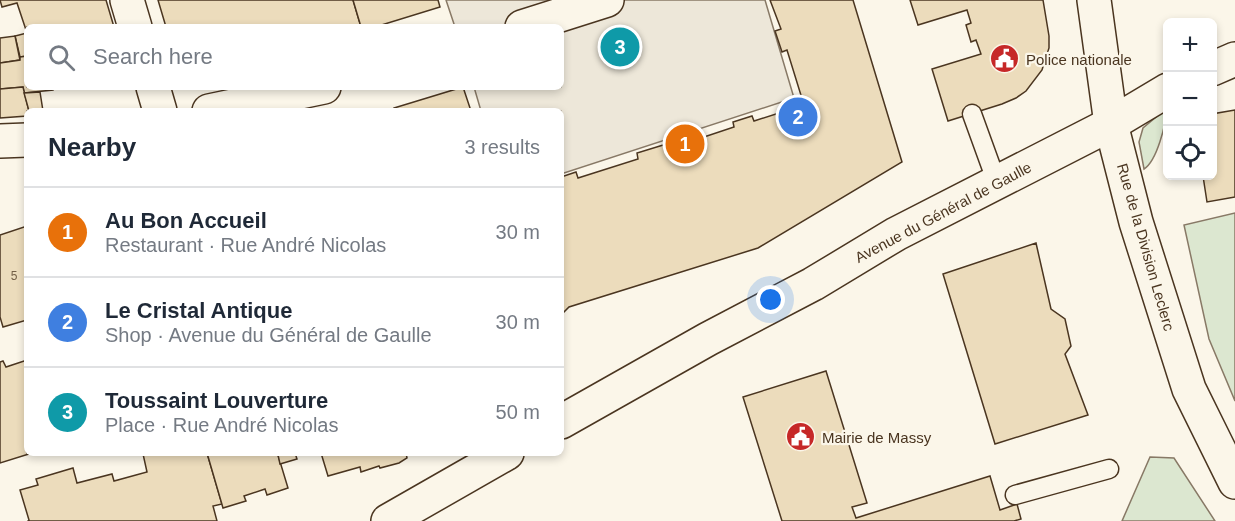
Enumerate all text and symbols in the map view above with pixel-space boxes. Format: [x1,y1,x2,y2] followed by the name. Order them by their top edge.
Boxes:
[1163,18,1217,180] map controls
[1163,18,1217,72] button: +
[24,24,564,90] search box
[600,24,640,70] pin: 3
[45,41,78,74] icon: search
[989,43,1021,75] public building icon: Police nationale
[93,44,213,69] text: Search here
[1026,51,1132,68] place label: Police nationale
[1163,72,1217,126] button: −
[778,94,818,140] pin: 2
[666,122,704,166] pin: 1
[1163,126,1217,180] button: locate
[48,132,136,162] text: Nearby
[464,136,540,158] text: 3 results
[852,158,1034,266] street label: Avenue du Général de Gaulle
[1114,161,1178,333] street label: Rue de la Division Leclerc
[105,208,267,233] text: Au Bon Accueil
[62,221,73,243] text: 1
[496,221,540,243] text: 30 m
[105,234,386,256] text: Restaurant · Rue André Nicolas
[11,269,18,283] house number: 5
[756,285,785,314] your location
[105,298,292,323] text: Le Cristal Antique
[62,311,73,333] text: 2
[496,311,540,333] text: 30 m
[105,324,432,346] text: Shop · Avenue du Général de Gaulle
[105,388,328,413] text: Toussaint Louverture
[62,401,73,423] text: 3
[496,401,540,423] text: 50 m
[105,414,338,436] text: Place · Rue André Nicolas
[785,421,817,453] public building icon: Mairie de Massy
[822,429,932,446] place label: Mairie de Massy

